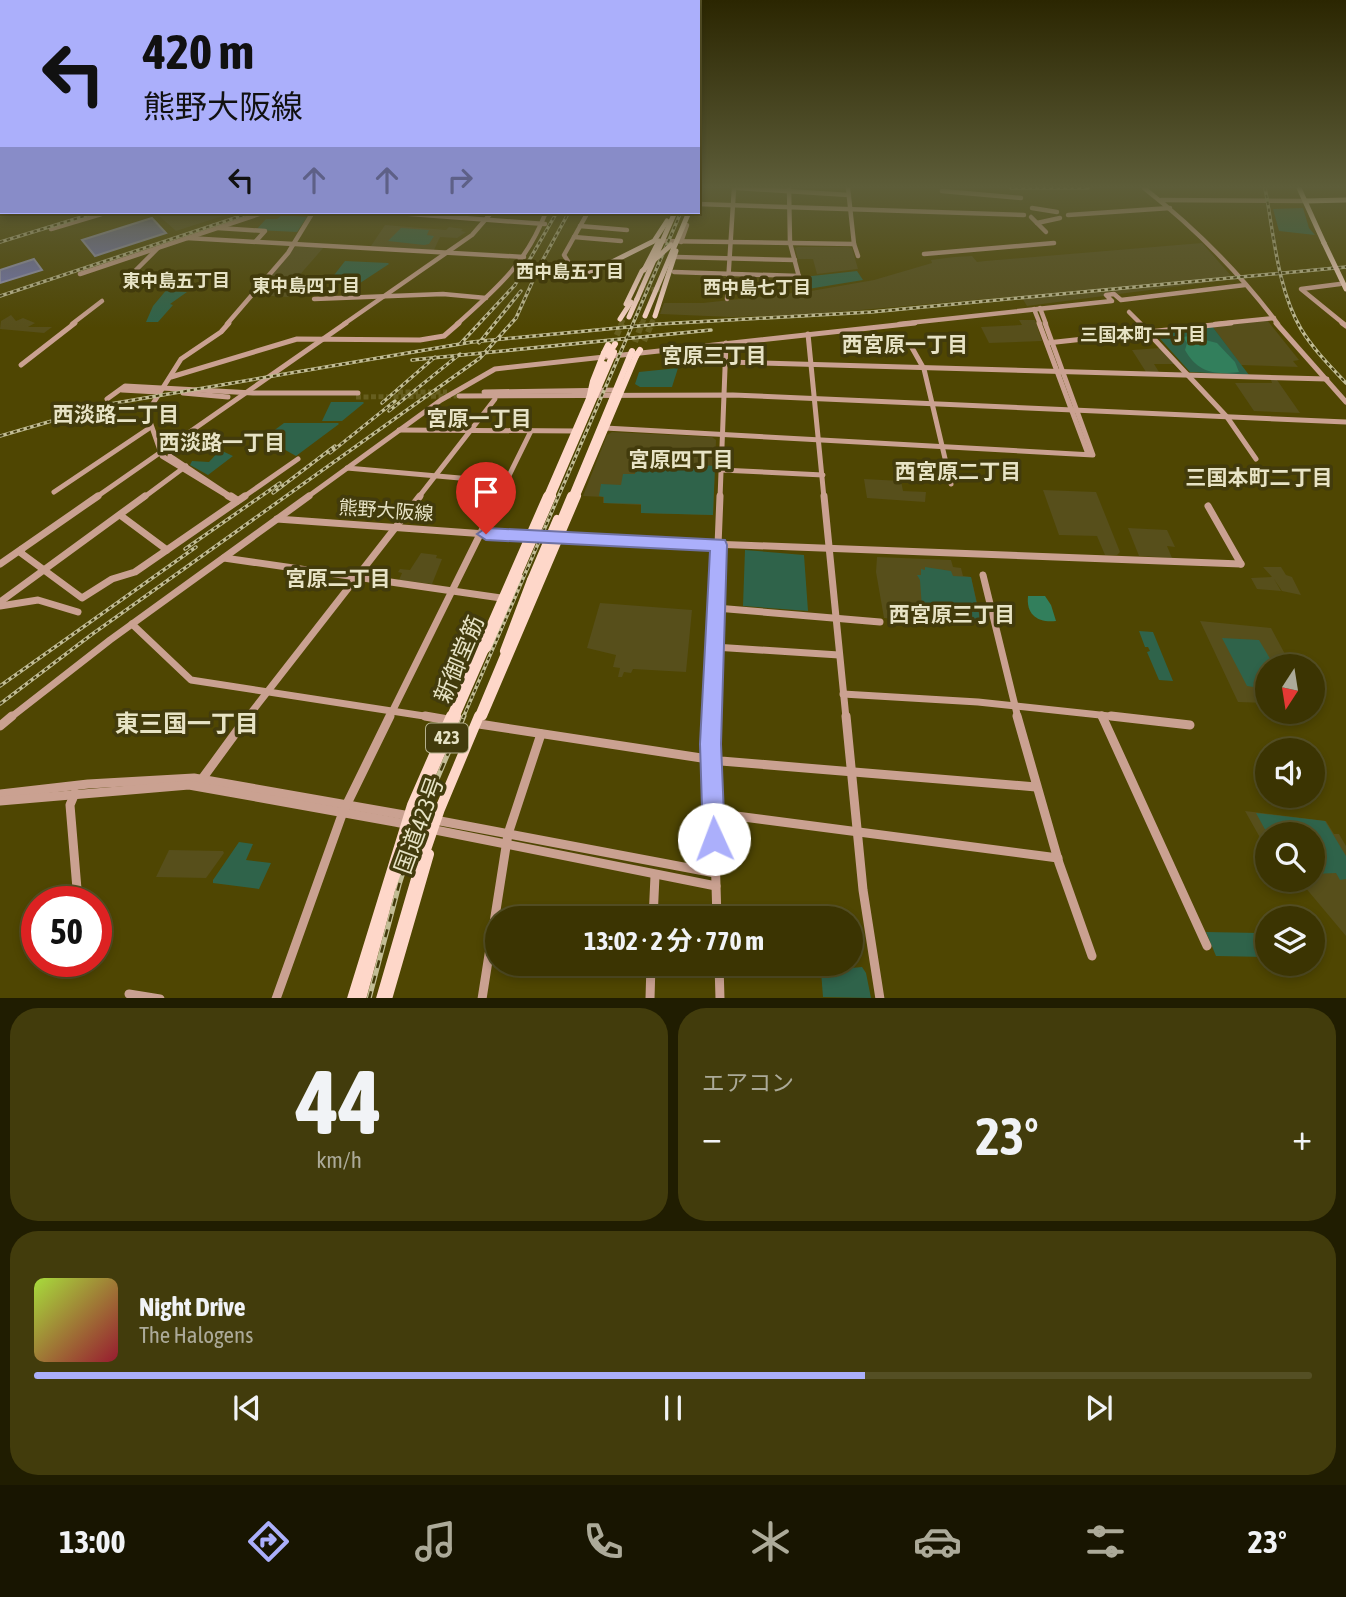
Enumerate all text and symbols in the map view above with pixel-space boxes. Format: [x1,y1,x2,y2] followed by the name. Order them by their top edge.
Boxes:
[143,23,254,79] text: 420 m
[28,28,119,119] icon: left
[143,88,303,125] text: 熊野大阪線
[222,161,260,199] icon: left
[295,161,333,199] icon: ahead
[368,161,406,199] icon: ahead
[441,161,479,199] icon: right
[516,261,624,282] district label: 西中島五丁目
[122,270,230,291] district label: 東中島五丁目
[252,275,360,296] district label: 東中島四丁目
[703,277,811,298] district label: 西中島七丁目
[1080,324,1206,345] district label: 三国本町一丁目
[842,332,968,356] district label: 西宮原一丁目
[662,343,767,367] district label: 宮原三丁目
[53,402,179,426] district label: 西淡路二丁目
[427,406,532,430] district label: 宮原一丁目
[159,430,285,454] district label: 西淡路一丁目
[629,447,734,471] district label: 宮原四丁目
[895,459,1021,483] district label: 西宮原二丁目
[456,462,516,534] pin
[1186,465,1333,489] district label: 三国本町二丁目
[467,473,505,511] icon: arrive
[338,496,434,524] street label: 熊野大阪線
[286,566,391,590] district label: 宮原二丁目
[889,602,1015,626] district label: 西宮原三丁目
[429,612,489,706] street label: 新御堂筋
[1255,654,1325,724] north arrow
[1255,654,1325,976] map controls
[115,710,259,737] district label: 東三国一丁目
[426,724,468,752] road number: 423
[1255,738,1325,808] button: sound
[389,773,449,877] street label: 国道423号
[677,802,751,876] position arrow
[1255,822,1325,892] button: search
[21,886,112,977] speed limit sign: 50
[1255,906,1325,976] button: layers
[584,926,764,956] text: 13:02 · 2 分 · 770 m
[296,1049,382,1153] text: 44
[702,1070,794,1096] text: エアコン
[975,1106,1039,1166] text: 23°
[702,1115,722,1158] text: −
[1292,1115,1312,1158] text: +
[316,1147,362,1173] text: km/h
[139,1292,246,1322] text: Night Drive
[139,1322,253,1348] text: The Halogens
[228,1389,266,1427] icon: previous
[654,1389,692,1427] icon: pause
[1080,1389,1118,1427] icon: next
[244,1517,293,1566] icon: directions
[411,1517,460,1566] icon: music
[579,1517,628,1566] icon: phone
[746,1517,795,1566] icon: climate
[913,1517,962,1566] icon: car
[1081,1517,1130,1566] icon: filters
[59,1523,126,1560] text: 13:00
[1248,1523,1287,1560] text: 23°

